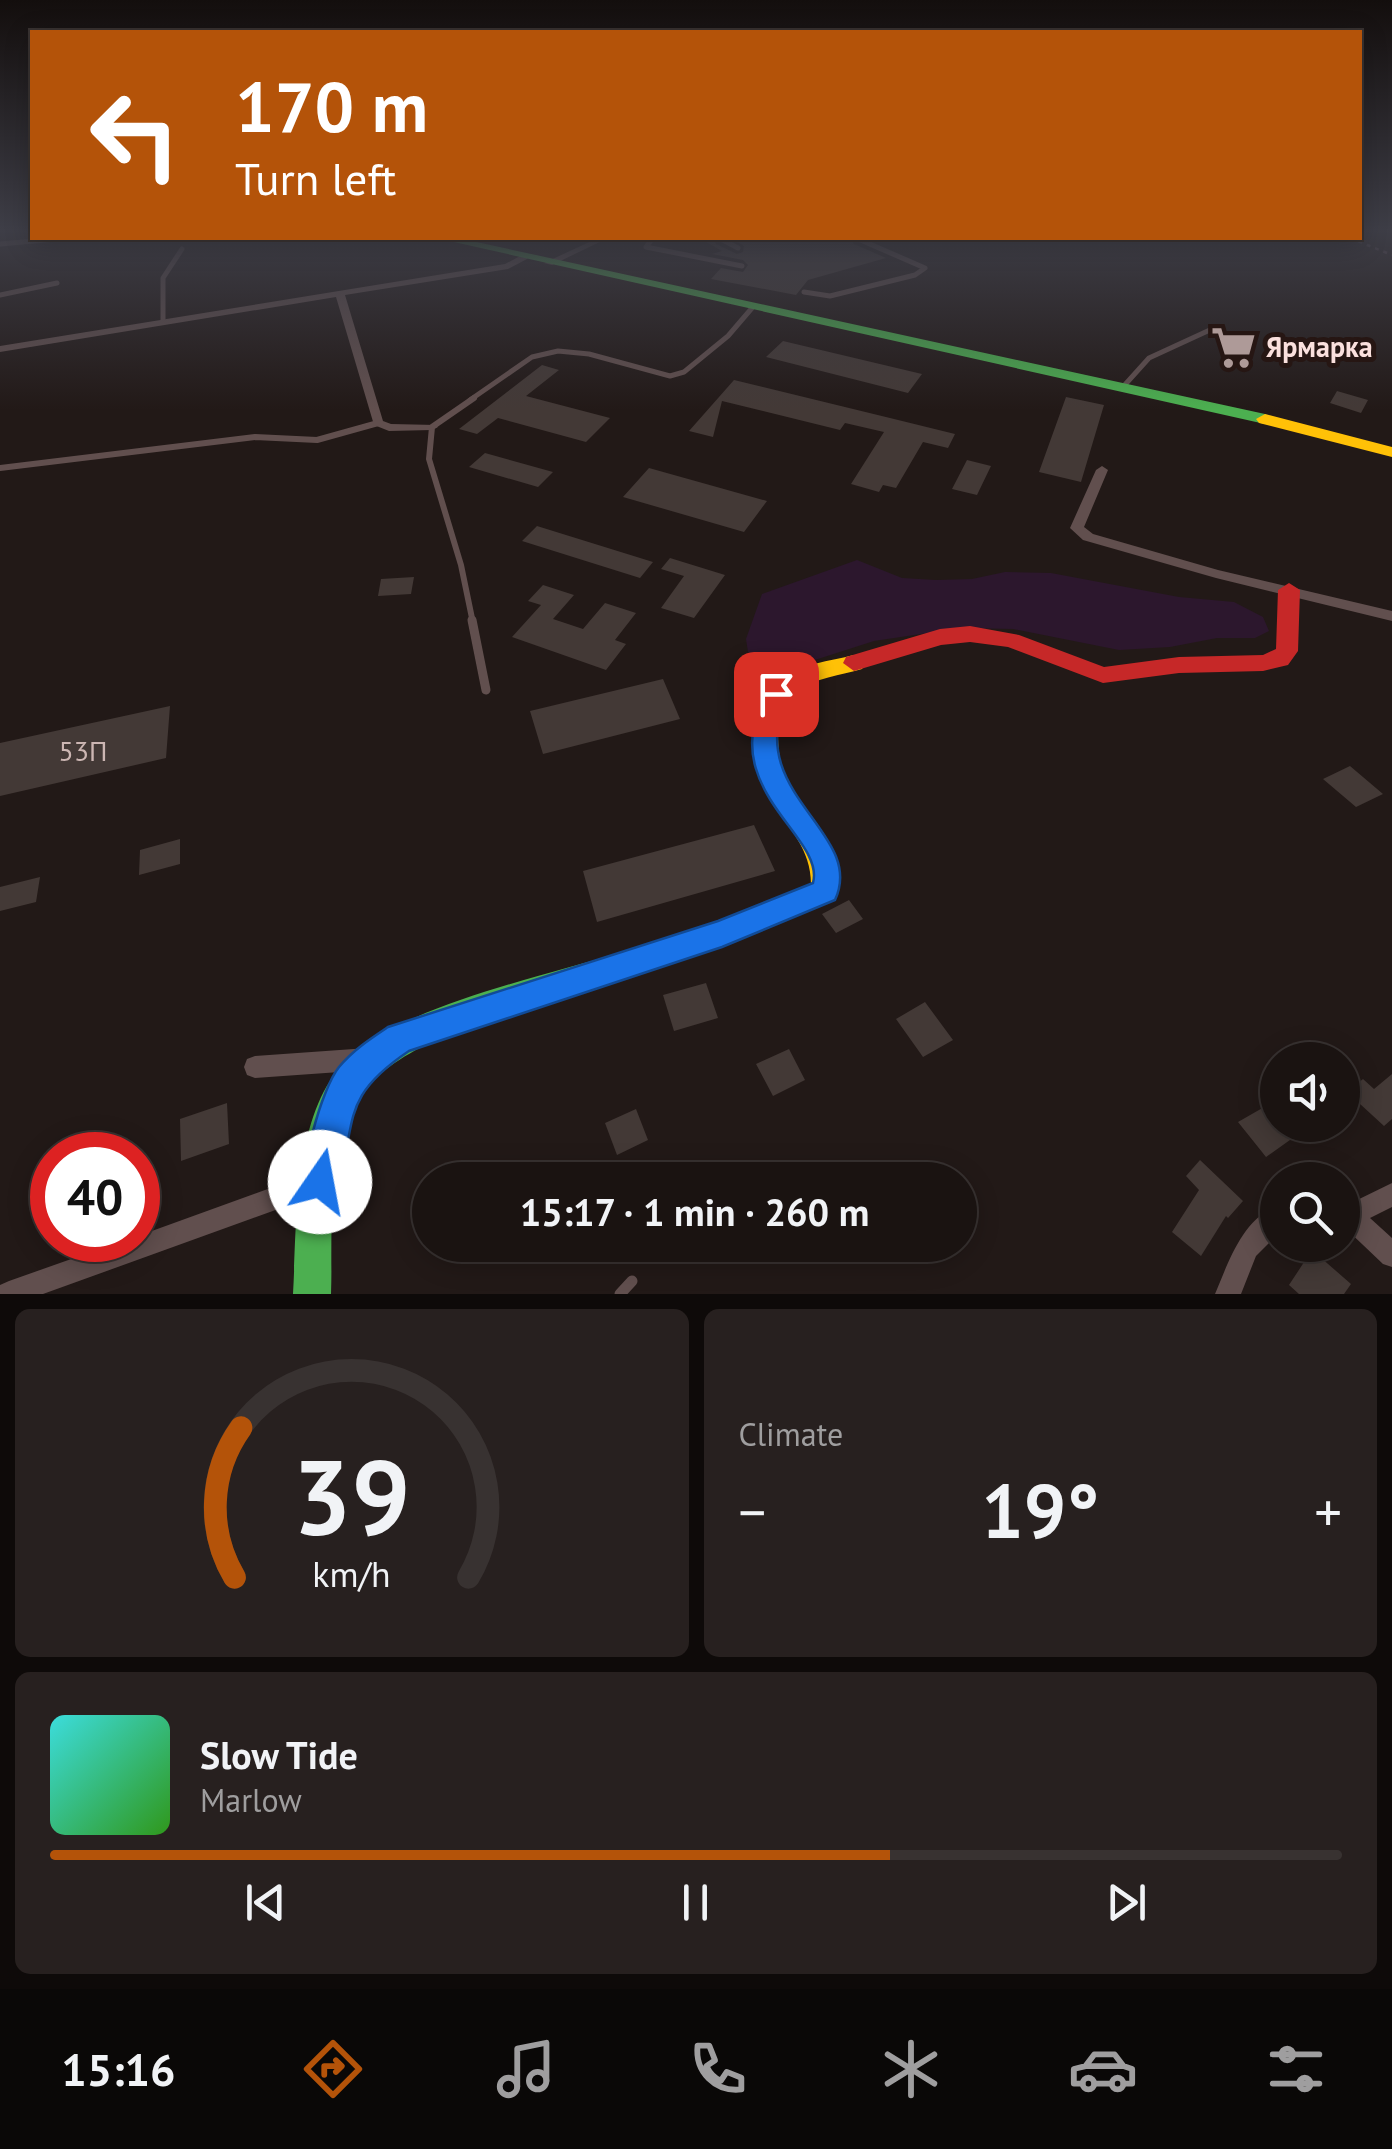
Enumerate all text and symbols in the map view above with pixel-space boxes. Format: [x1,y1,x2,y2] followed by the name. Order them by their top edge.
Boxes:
[235,61,428,151] text: 170 m
[70,70,200,200] icon: left
[235,149,396,207] text: Turn left
[1209,323,1257,371] supermarket icon: Ярмарка
[1266,328,1373,365] place label: Ярмарка
[734,652,819,737] pin
[749,667,804,722] icon: arrive
[59,732,107,769] house number: 53П
[1260,1042,1360,1262] map controls
[1260,1042,1360,1142] button: sound
[268,1130,372,1234] position arrow
[30,1132,160,1262] speed limit sign: 40
[1260,1162,1360,1262] button: search
[520,1187,869,1236] text: 15:17 · 1 min · 260 m
[739,1413,843,1455] text: Climate
[293,1429,411,1564] text: 39
[981,1462,1099,1559] text: 19°
[739,1476,766,1547] text: −
[1314,1476,1342,1547] text: +
[313,1551,391,1597] text: km/h
[200,1730,358,1779] text: Slow Tide
[200,1779,302,1821] text: Marlow
[238,1875,293,1930] icon: previous
[668,1875,723,1930] icon: pause
[1099,1875,1154,1930] icon: next
[298,2034,368,2104] icon: directions
[491,2034,561,2104] icon: music
[683,2034,753,2104] icon: phone
[876,2034,946,2104] icon: climate
[1068,2034,1138,2104] icon: car
[1261,2034,1331,2104] icon: filters
[61,2040,175,2098] text: 15:16

